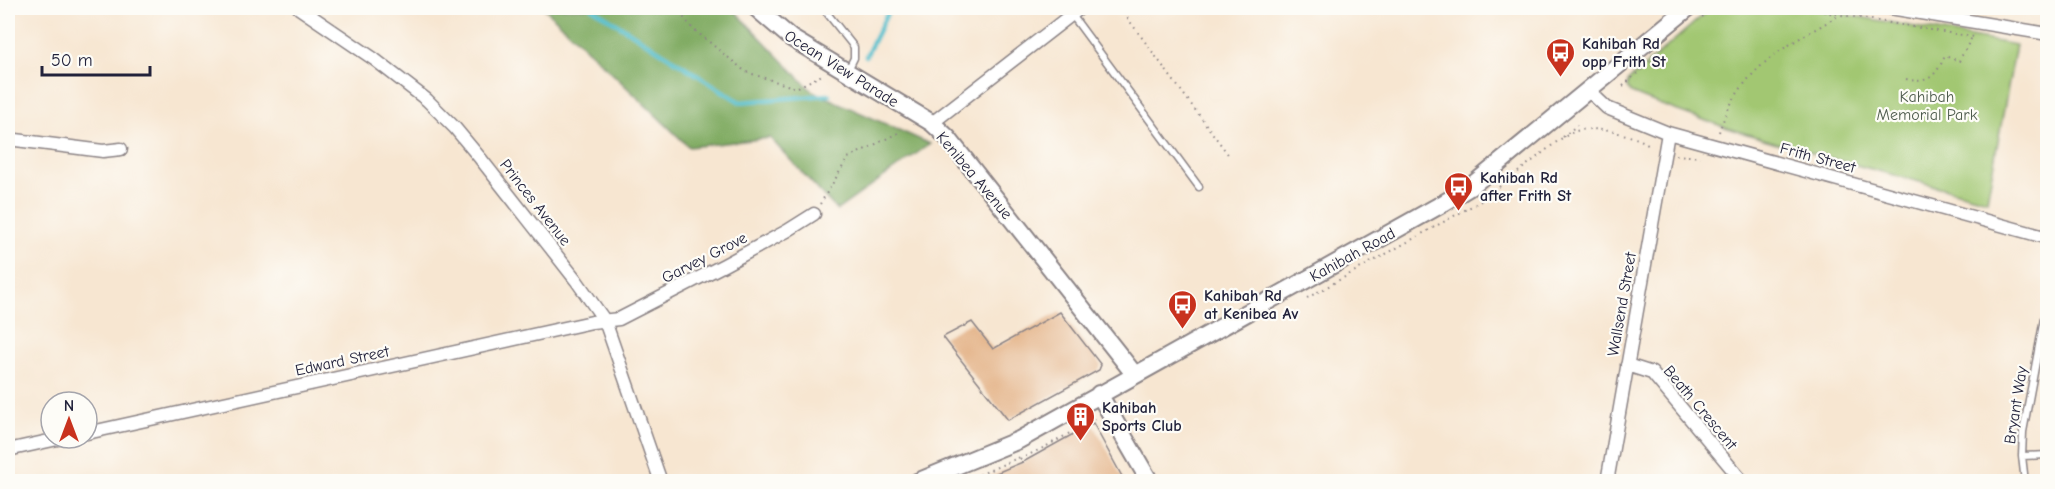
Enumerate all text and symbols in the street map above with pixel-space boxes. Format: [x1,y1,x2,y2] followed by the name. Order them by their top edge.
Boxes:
[781,27,902,111] street label: Ocean View Parade
[1582,35,1666,71] place label: Kahibah Rd opp Frith St
[1545,36,1577,78] bus stop icon: Kahibah Rd opp Frith St
[42,39,150,77] scale bar
[51,50,93,71] text: 50 m
[1877,88,1978,124] park label: Kahibah Memorial Park
[933,128,1016,223] street label: Kenibea Avenue
[1778,139,1858,177] street label: Frith Street
[496,156,574,249] street label: Princes Avenue
[1480,169,1572,205] place label: Kahibah Rd after Frith St
[1443,170,1475,212] bus stop icon: Kahibah Rd after Frith St
[1307,224,1398,286] street label: Kahibah Road
[659,229,750,287] street label: Garvey Grove
[1604,250,1640,358] street label: Wallsend Street
[1204,287,1298,323] place label: Kahibah Rd at Kenibea Av
[1167,288,1199,330] bus stop icon: Kahibah Rd at Kenibea Av
[294,342,391,380] street label: Edward Street
[1660,362,1741,454] street label: Beath Crescent
[2001,364,2031,445] street label: Bryant Way
[39,390,99,450] north arrow
[64,397,74,415] text: N
[1102,399,1182,435] place label: Kahibah Sports Club
[1065,400,1097,442] building icon: Kahibah Sports Club

